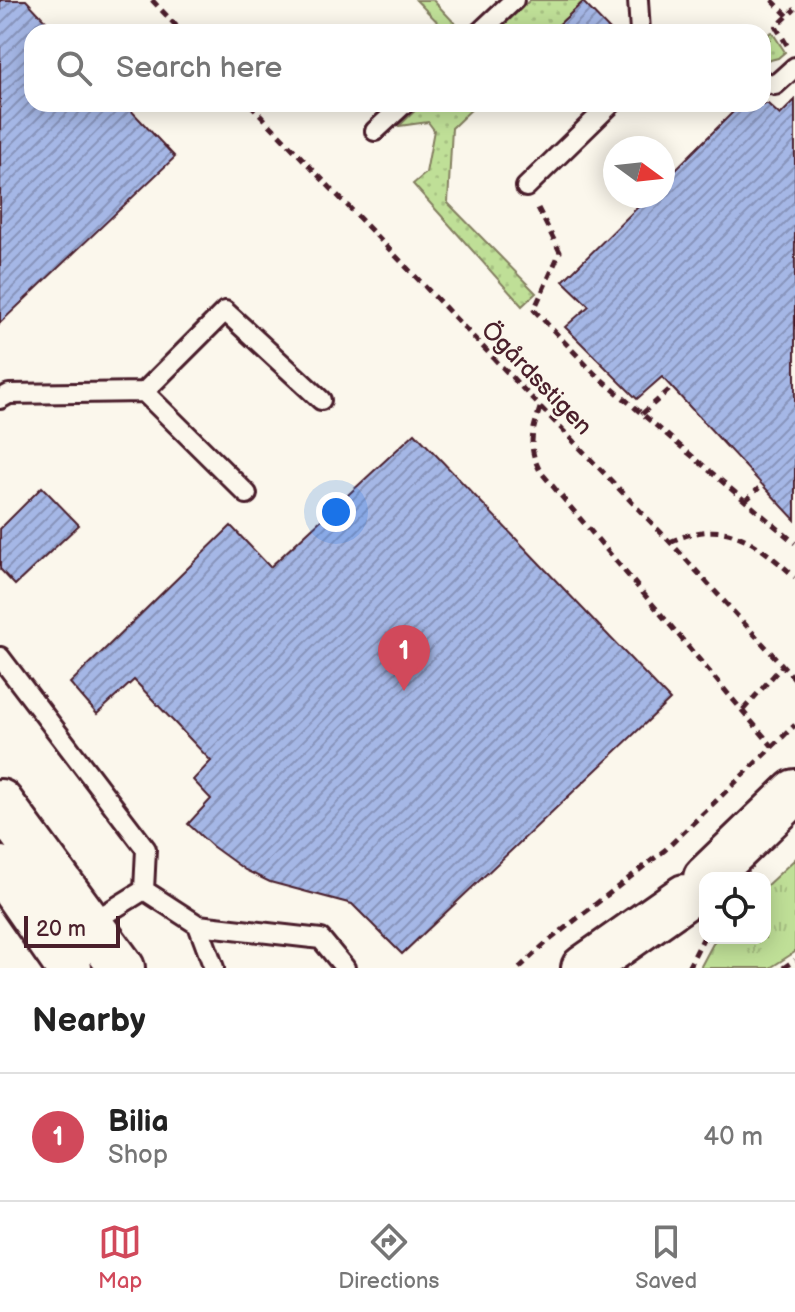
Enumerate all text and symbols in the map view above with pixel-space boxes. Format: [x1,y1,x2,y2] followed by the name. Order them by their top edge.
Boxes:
[24,24,771,112] search box
[52,46,96,90] icon: search
[116,50,282,86] text: Search here
[603,136,675,208] north arrow
[475,316,598,441] street label: Ögårdsstigen
[316,492,356,532] your location
[378,625,430,691] pin: 1
[699,872,771,944] map controls
[699,872,771,944] button: locate
[24,912,120,948] scale bar
[36,916,86,943] text: 20 m
[32,1000,146,1041] text: Nearby
[108,1104,169,1140] text: Bilia
[53,1122,63,1153] text: 1
[703,1122,763,1153] text: 40 m
[108,1140,168,1171] text: Shop
[98,1220,142,1295] tab: Map
[338,1220,439,1295] tab: Directions
[635,1220,697,1295] tab: Saved

